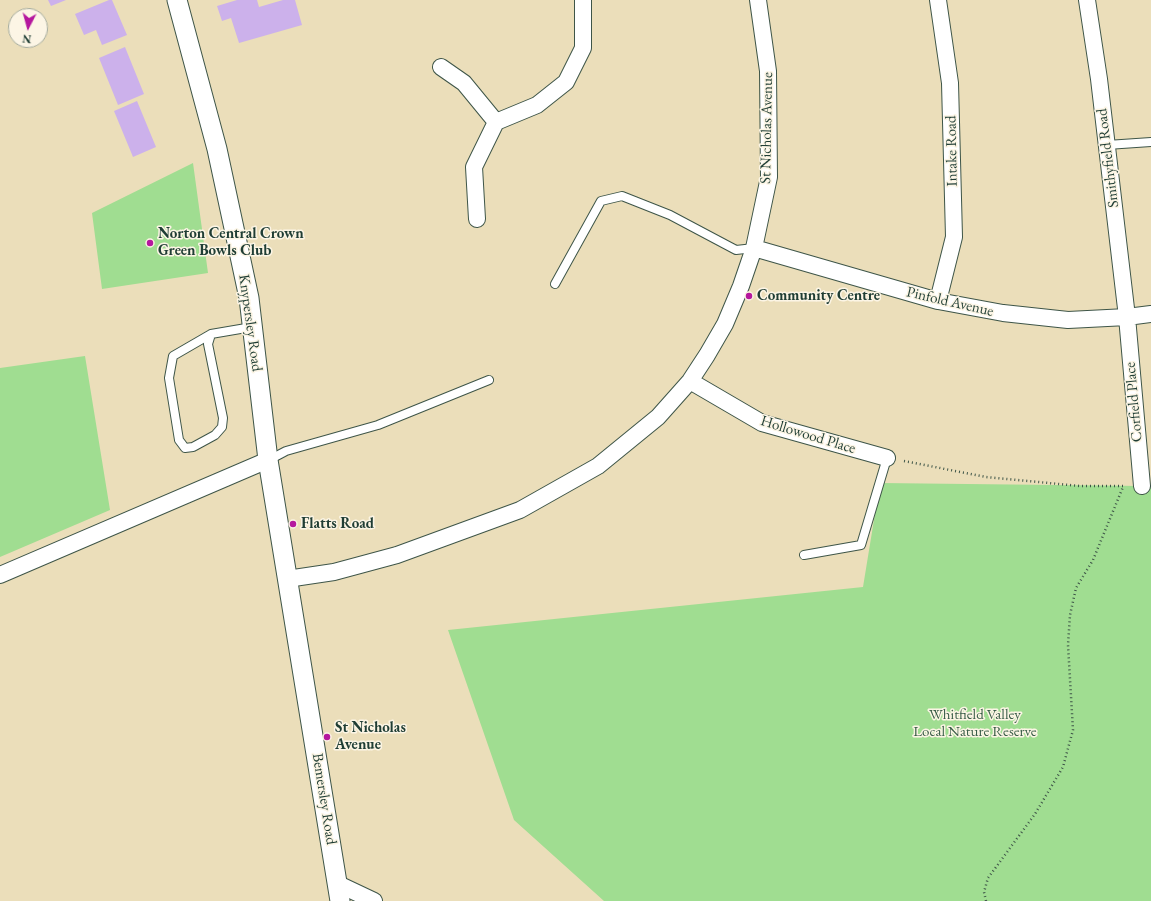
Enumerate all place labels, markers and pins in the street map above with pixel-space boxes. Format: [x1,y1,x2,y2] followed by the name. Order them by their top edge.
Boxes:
[158,225,304,260] place label: Norton Central Crown Green Bowls Club
[145,238,155,248] marker: Norton Central Crown Green Bowls Club
[757,287,880,305] place label: Community Centre
[744,291,754,301] marker: Community Centre
[301,515,374,533] place label: Flatts Road
[288,519,298,529] marker: Flatts Road
[335,719,406,754] place label: St Nicholas Avenue
[322,732,332,742] marker: St Nicholas Avenue

